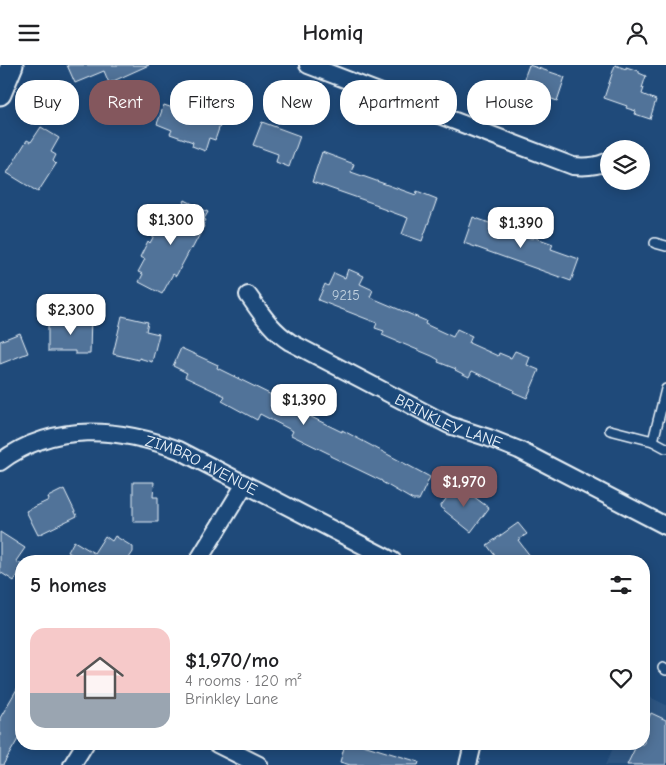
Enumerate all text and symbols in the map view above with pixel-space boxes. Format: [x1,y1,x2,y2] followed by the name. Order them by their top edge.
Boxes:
[15,19,43,47] icon: menu
[623,19,651,47] icon: person
[302,20,364,46] text: Homiq
[15,80,79,125] chip: Buy
[89,80,160,125] chip: Rent
[170,80,253,125] chip: Filters
[263,80,330,125] chip: New
[340,80,457,125] chip: Apartment
[467,80,551,125] chip: House
[600,140,650,190] map controls
[600,140,650,190] button: layers
[130,203,212,246] pin: $1,300
[480,207,562,249] pin: $1,390
[148,211,194,229] text: $1,300
[499,214,543,232] text: $1,390
[332,287,360,304] house number: 9215
[30,293,112,336] pin: $2,300
[48,301,94,319] text: $2,300
[263,383,345,426] pin: $1,390
[392,390,505,453] street label: BRINKLEY LANE
[282,391,326,409] text: $1,390
[143,432,261,499] street label: ZIMBRO AVENUE
[423,465,505,508] pin: $1,970
[442,473,486,491] text: $1,970
[607,571,635,599] icon: filters
[30,573,107,597] text: 5 homes
[70,648,130,708] icon: home
[185,648,279,672] text: $1,970/mo
[607,664,635,692] icon: heart
[185,672,302,690] text: 4 rooms · 120 m²
[185,690,278,708] text: Brinkley Lane

